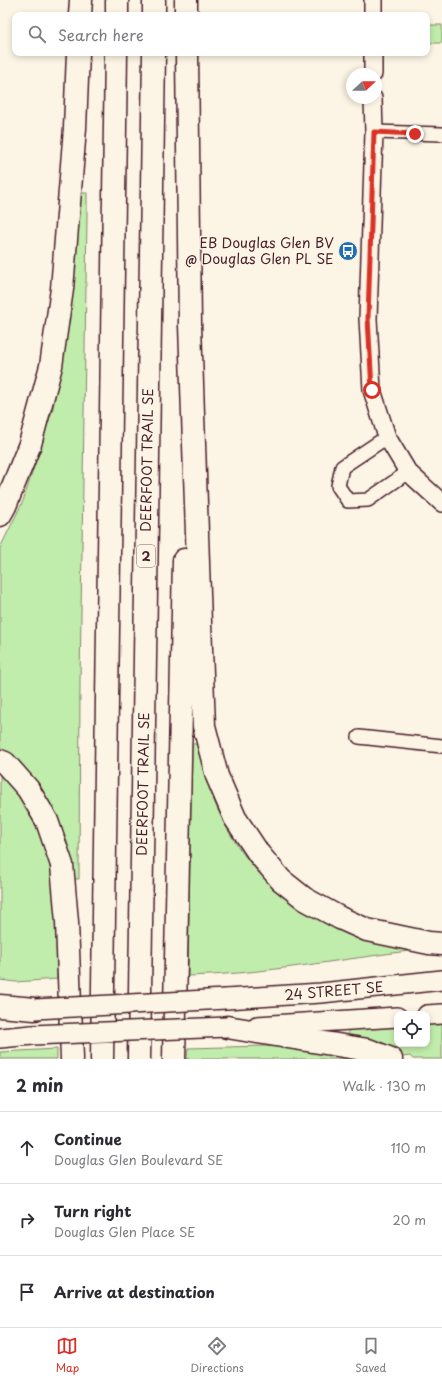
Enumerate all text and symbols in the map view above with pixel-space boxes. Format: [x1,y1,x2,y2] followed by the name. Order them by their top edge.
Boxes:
[12,12,430,56] search box
[26,23,48,45] icon: search
[58,23,144,46] text: Search here
[346,68,382,104] north arrow
[406,125,424,143] route end
[185,232,334,269] place label: EB Douglas Glen BV @ Douglas Glen PL SE
[337,240,359,262] bus stop icon: EB Douglas Glen BV @ Douglas Glen PL SE
[363,381,381,399] route start
[135,388,158,532] street label: DEERFOOT TRAIL SE
[137,545,155,567] road number: 2
[131,712,154,856] street label: DEERFOOT TRAIL SE
[284,976,384,1005] street label: 24 STREET SE
[394,1011,430,1047] map controls
[394,1011,430,1047] button: locate
[16,1072,63,1098] text: 2 min
[343,1076,426,1095] text: Walk · 130 m
[54,1127,122,1150] text: Continue
[16,1137,38,1159] icon: ahead
[391,1138,426,1157] text: 110 m
[54,1150,223,1169] text: Douglas Glen Boulevard SE
[54,1199,131,1222] text: Turn right
[16,1209,38,1231] icon: right
[392,1210,426,1229] text: 20 m
[54,1222,196,1241] text: Douglas Glen Place SE
[54,1280,215,1303] text: Arrive at destination
[16,1281,38,1303] icon: arrive
[56,1335,79,1376] tab: Map
[190,1335,244,1376] tab: Directions
[355,1335,386,1376] tab: Saved

